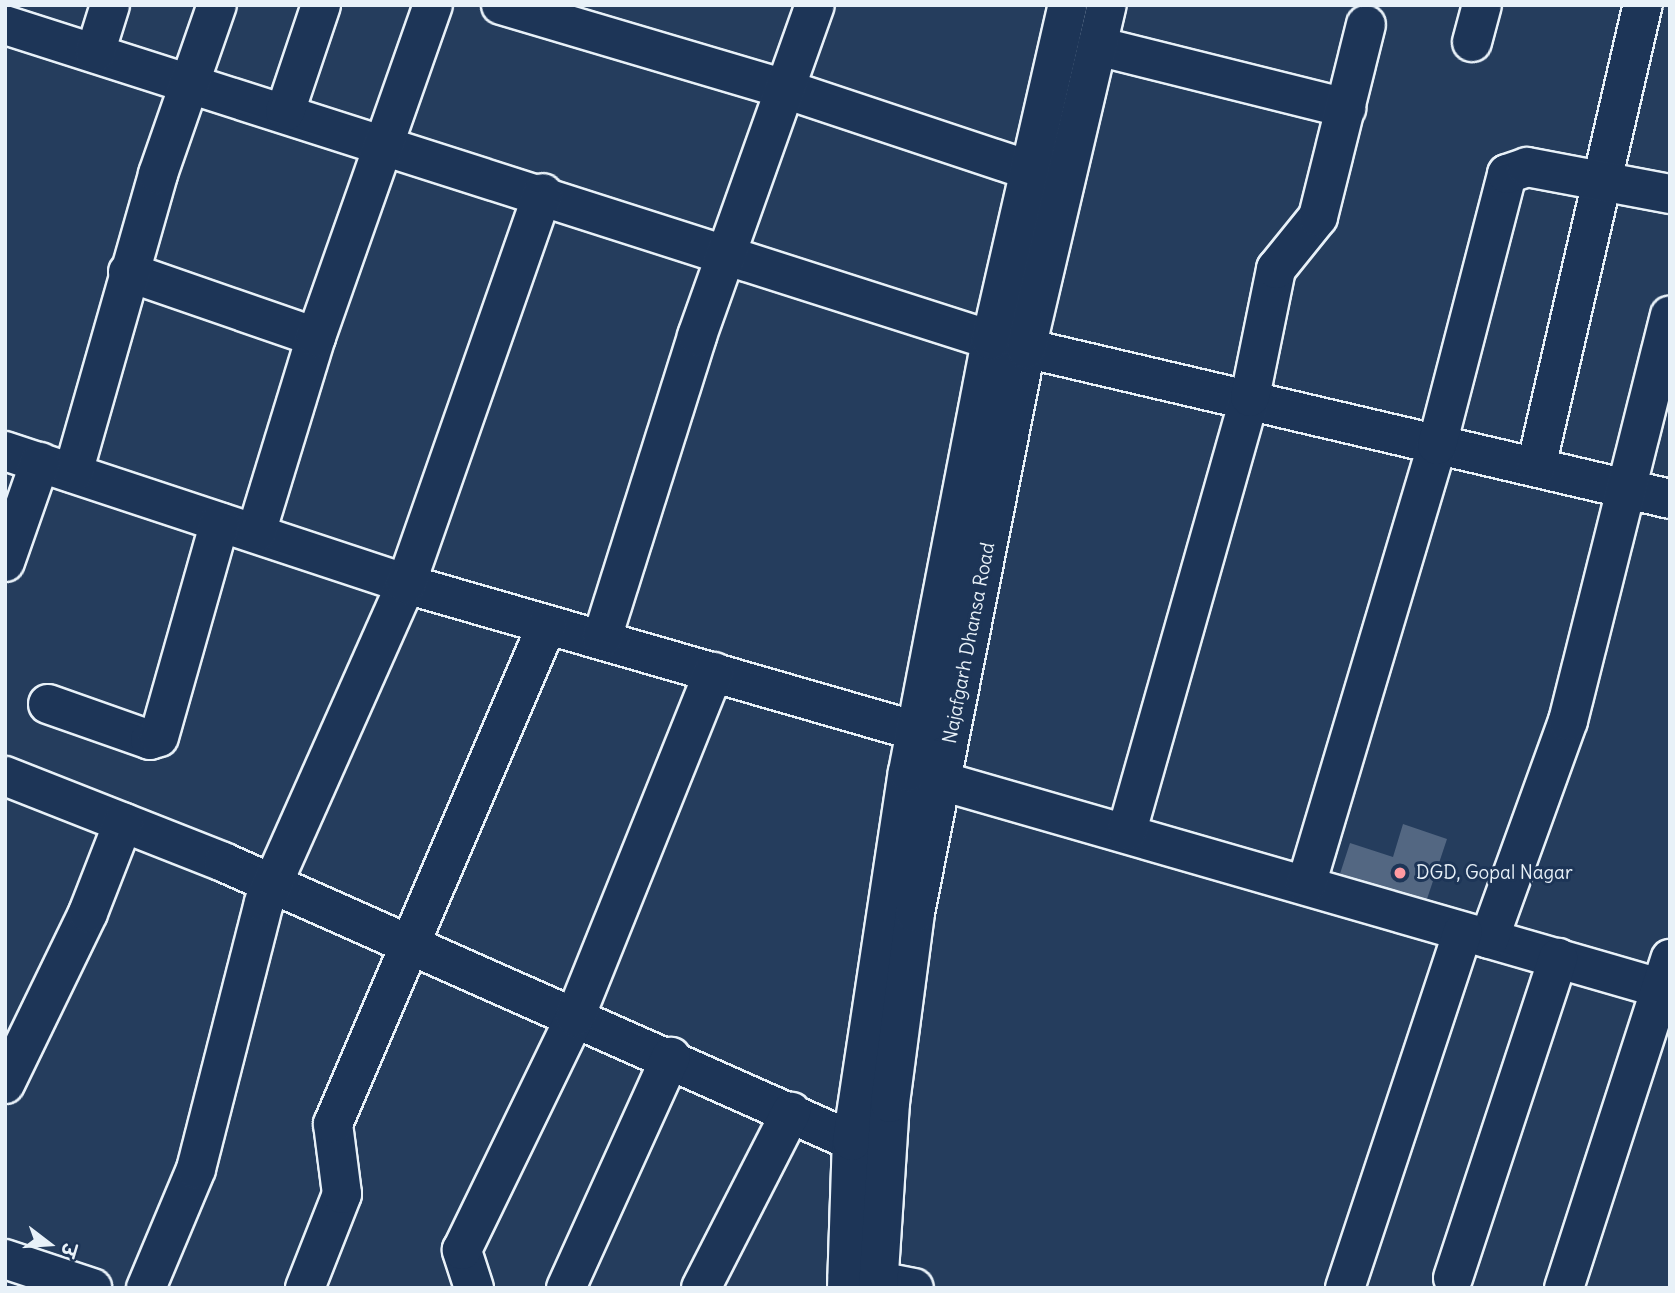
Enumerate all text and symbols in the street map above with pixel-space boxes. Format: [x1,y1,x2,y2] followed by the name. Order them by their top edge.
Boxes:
[938,541,1000,745] street label: Najafgarh Dhansa Road
[1416,862,1573,884] place label: DGD, Gopal Nagar
[1390,863,1410,883] marker: DGD, Gopal Nagar
[14,1209,84,1279] north arrow
[56,1241,82,1260] text: उ

